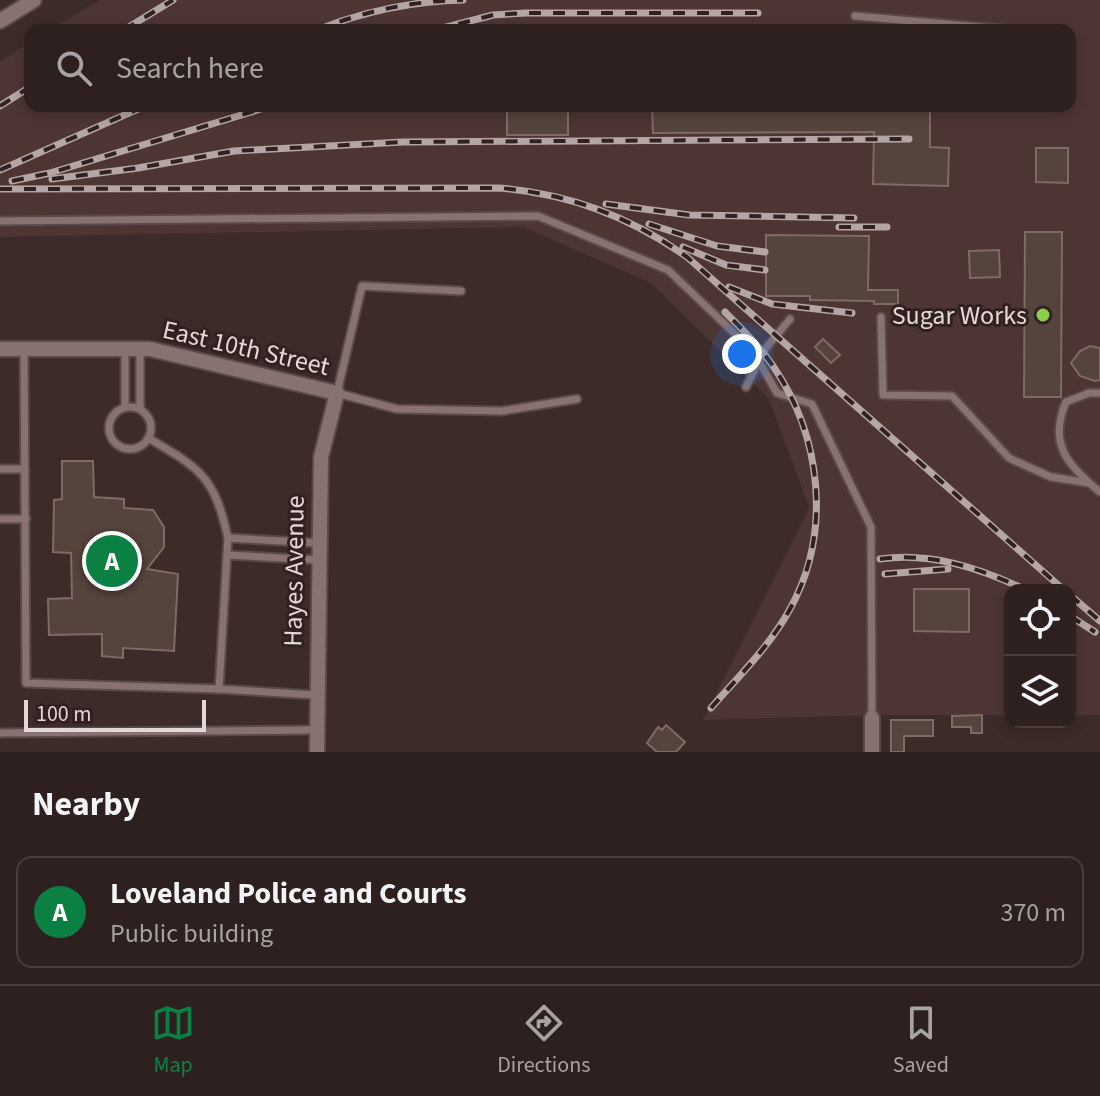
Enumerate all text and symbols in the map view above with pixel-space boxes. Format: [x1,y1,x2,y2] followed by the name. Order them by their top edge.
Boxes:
[24,24,1076,112] search box
[52,46,96,90] icon: search
[116,47,264,90] text: Search here
[892,297,1027,334] place label: Sugar Works
[1034,306,1052,324] marker: Sugar Works
[159,311,333,385] street label: East 10th Street
[722,334,762,374] your location
[274,495,314,647] street label: Hayes Avenue
[86,531,138,591] pin: A
[1004,584,1076,728] map controls
[1004,584,1076,656] button: locate
[1004,656,1076,728] button: layers
[24,696,206,732] scale bar
[36,698,91,730] text: 100 m
[32,780,140,829] text: Nearby
[110,872,466,915] text: Loveland Police and Courts
[53,894,67,931] text: A
[1000,894,1066,931] text: 370 m
[110,915,273,952] text: Public building
[151,1001,195,1081] tab: Map
[497,1001,590,1081] tab: Directions
[893,1001,949,1081] tab: Saved

